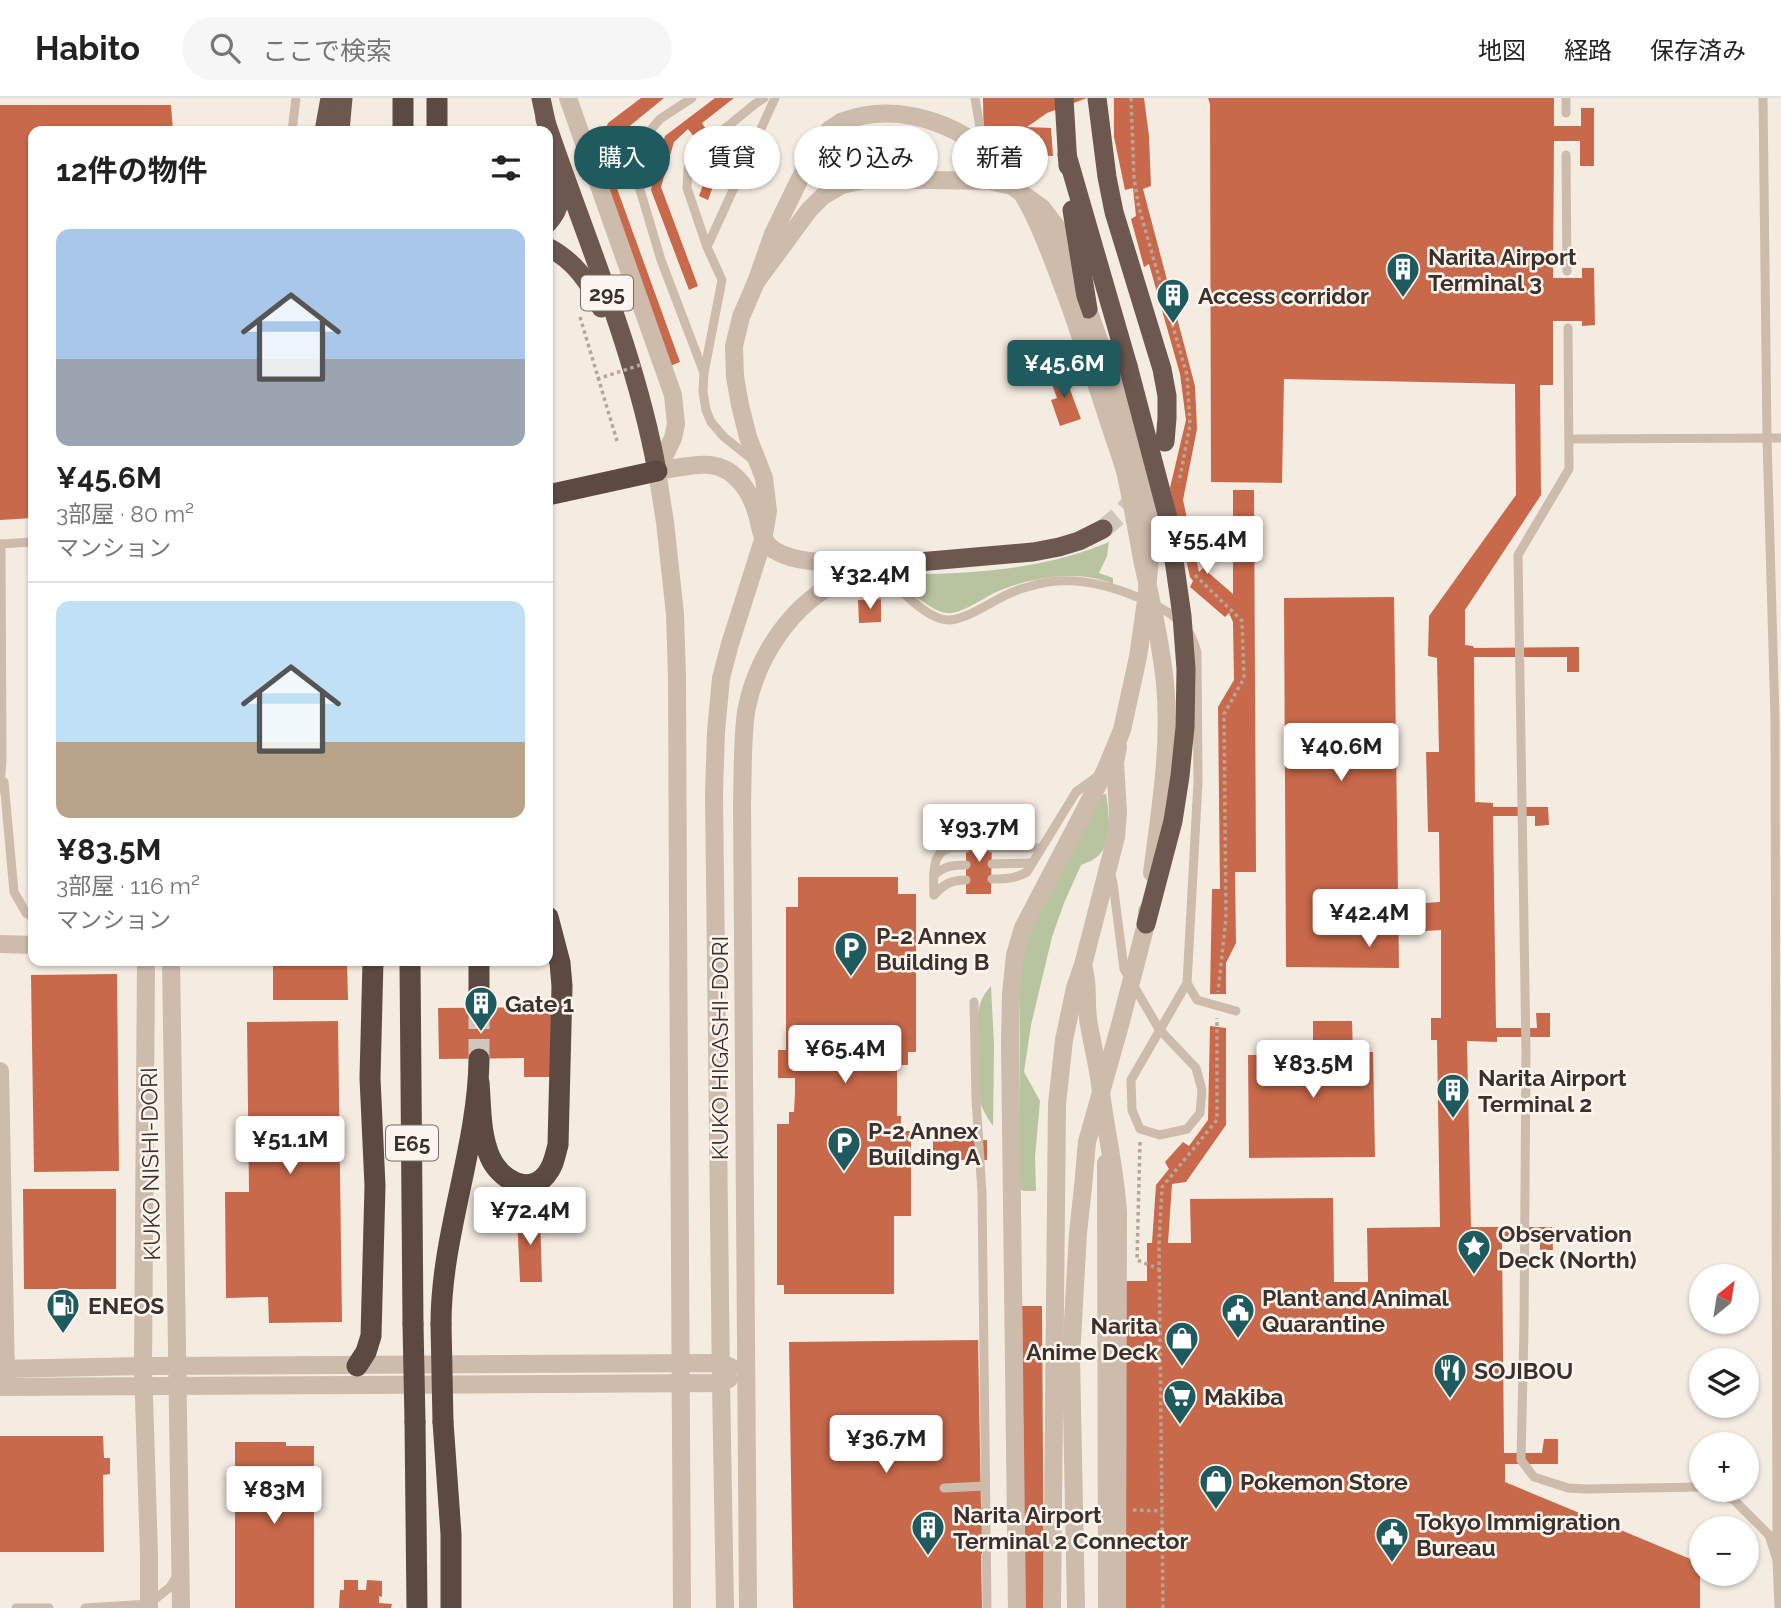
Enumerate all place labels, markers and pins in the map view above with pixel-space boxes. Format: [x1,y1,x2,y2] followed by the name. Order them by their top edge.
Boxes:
[1428,243,1577,296] place label: Narita Airport Terminal 3
[1384,250,1422,299] building icon: Narita Airport Terminal 3
[1154,276,1192,325] building icon: Access corridor
[1198,282,1369,309] place label: Access corridor
[1007,341,1121,400] pin: ¥45.6M
[1150,517,1264,576] pin: ¥55.4M
[813,552,927,611] pin: ¥32.4M
[1284,724,1398,783] pin: ¥40.6M
[922,804,1036,864] pin: ¥93.7M
[1312,890,1426,949] pin: ¥42.4M
[876,922,989,975] place label: P-2 Annex Building B
[832,929,870,978] parking icon: P-2 Annex Building B
[462,984,500,1033] building icon: Gate 1
[505,990,574,1017] place label: Gate 1
[788,1026,902,1085] pin: ¥65.4M
[1256,1040,1370,1100] pin: ¥83.5M
[1478,1064,1627,1117] place label: Narita Airport Terminal 2
[1434,1071,1472,1120] building icon: Narita Airport Terminal 2
[233,1116,347,1176] pin: ¥51.1M
[868,1117,981,1170] place label: P-2 Annex Building A
[825,1124,863,1173] parking icon: P-2 Annex Building A
[473,1188,587,1247] pin: ¥72.4M
[1498,1220,1637,1273] place label: Observation Deck (North)
[1455,1227,1493,1276] place icon: Observation Deck (North)
[1262,1284,1450,1337] place label: Plant and Animal Quarantine
[44,1286,82,1335] fuel station icon: ENEOS
[1219,1291,1257,1340] public building icon: Plant and Animal Quarantine
[88,1292,164,1319] place label: ENEOS
[1026,1312,1158,1365] place label: Narita Anime Deck
[1163,1319,1201,1368] shop icon: Narita Anime Deck
[1431,1351,1469,1400] restaurant icon: SOJIBOU
[1474,1357,1573,1384] place label: SOJIBOU
[1161,1377,1199,1426] supermarket icon: Makiba
[1204,1383,1283,1410] place label: Makiba
[829,1416,943,1475] pin: ¥36.7M
[1197,1462,1235,1511] shop icon: Pokemon Store
[233,1466,315,1526] pin: ¥83M
[1240,1468,1408,1495] place label: Pokemon Store
[953,1501,1189,1554] place label: Narita Airport Terminal 2 Connector
[909,1508,947,1557] building icon: Narita Airport Terminal 2 Connector
[1416,1508,1621,1561] place label: Tokyo Immigration Bureau
[1373,1515,1411,1564] public building icon: Tokyo Immigration Bureau

